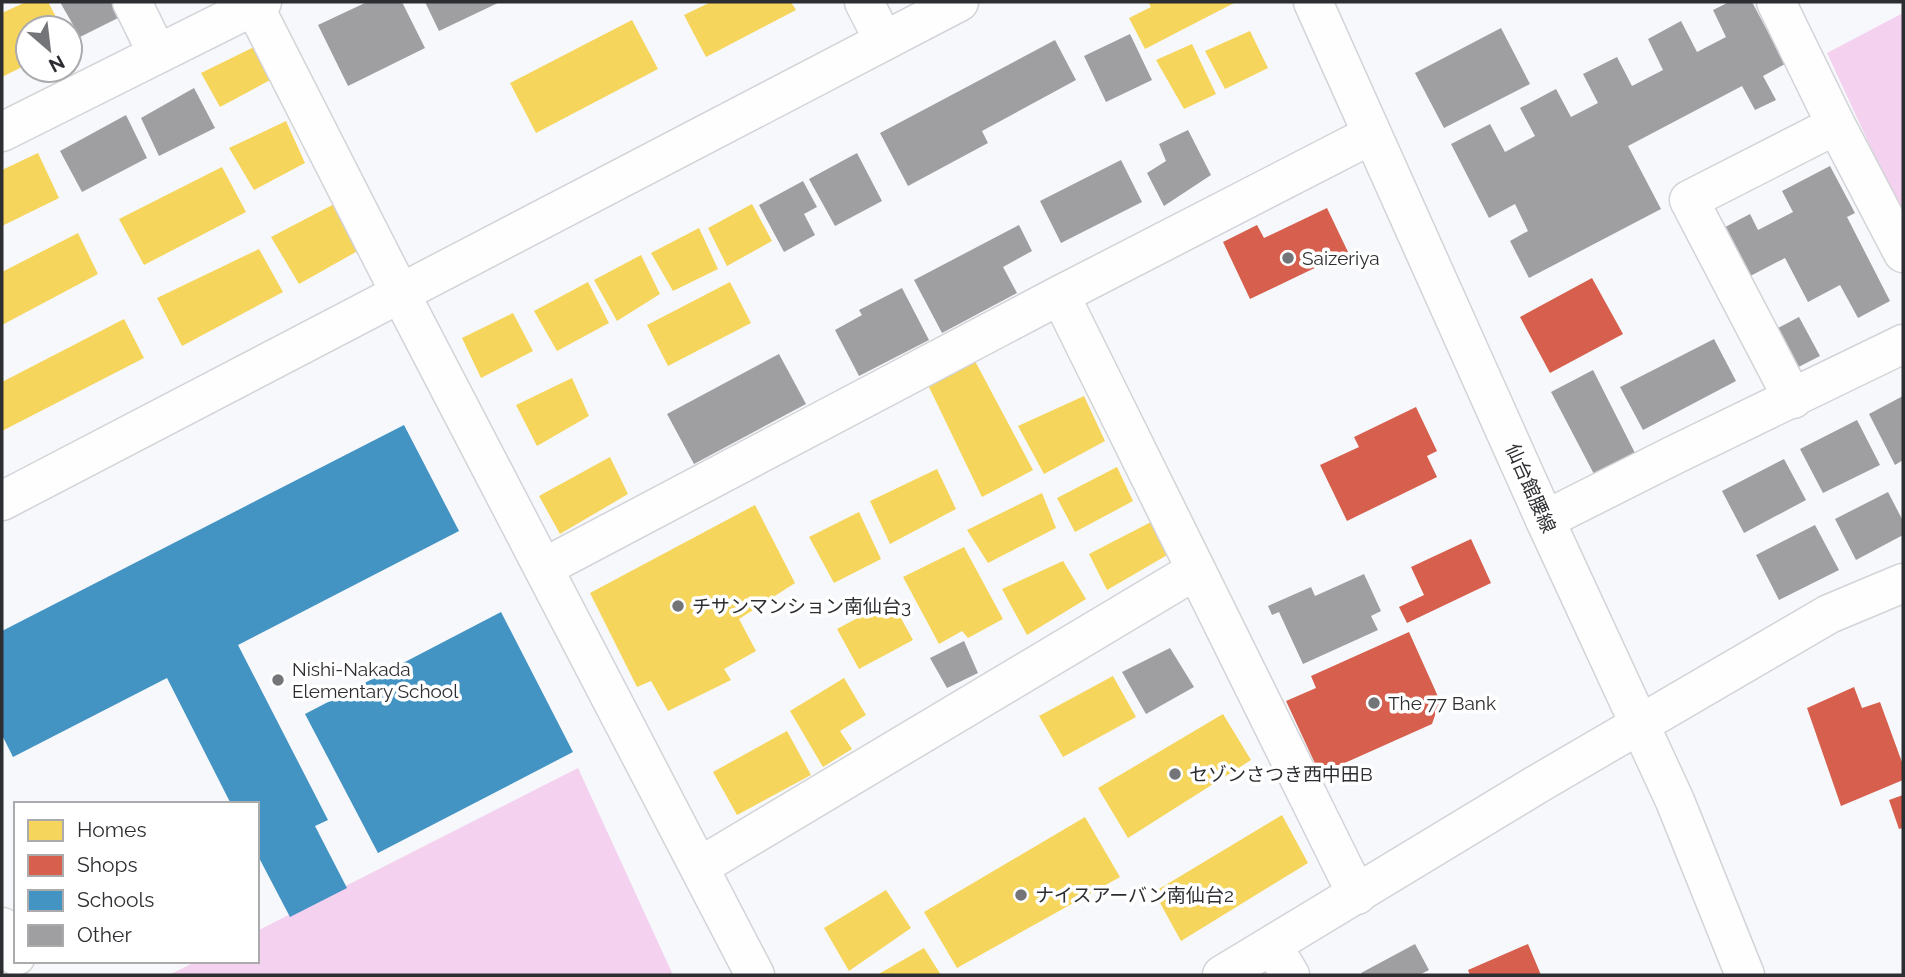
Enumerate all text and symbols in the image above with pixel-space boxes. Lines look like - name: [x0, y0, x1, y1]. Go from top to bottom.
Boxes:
- north arrow: [14, 14, 84, 84]
- text: N: [45, 51, 69, 77]
- place label: Saizeriya: [1302, 247, 1380, 269]
- marker: Saizeriya: [1280, 250, 1296, 266]
- street label: 仙台館腰線: [1502, 440, 1560, 536]
- place label: チサンマンション南仙台3: [692, 595, 911, 617]
- marker: チサンマンション南仙台3: [670, 598, 686, 614]
- place label: Nishi-Nakada Elementary School: [292, 658, 459, 702]
- marker: Nishi-Nakada Elementary School: [270, 672, 286, 688]
- place label: The 77 Bank: [1388, 692, 1496, 714]
- marker: The 77 Bank: [1366, 695, 1382, 711]
- place label: セゾンさつき西中田B: [1189, 763, 1373, 785]
- marker: セゾンさつき西中田B: [1167, 766, 1183, 782]
- legend: [14, 802, 259, 963]
- text: Homes: [77, 817, 147, 842]
- text: Shops: [77, 852, 138, 877]
- place label: ナイスアーバン南仙台2: [1035, 884, 1234, 906]
- text: Schools: [77, 887, 154, 912]
- marker: ナイスアーバン南仙台2: [1013, 887, 1029, 903]
- text: Other: [77, 922, 132, 947]

